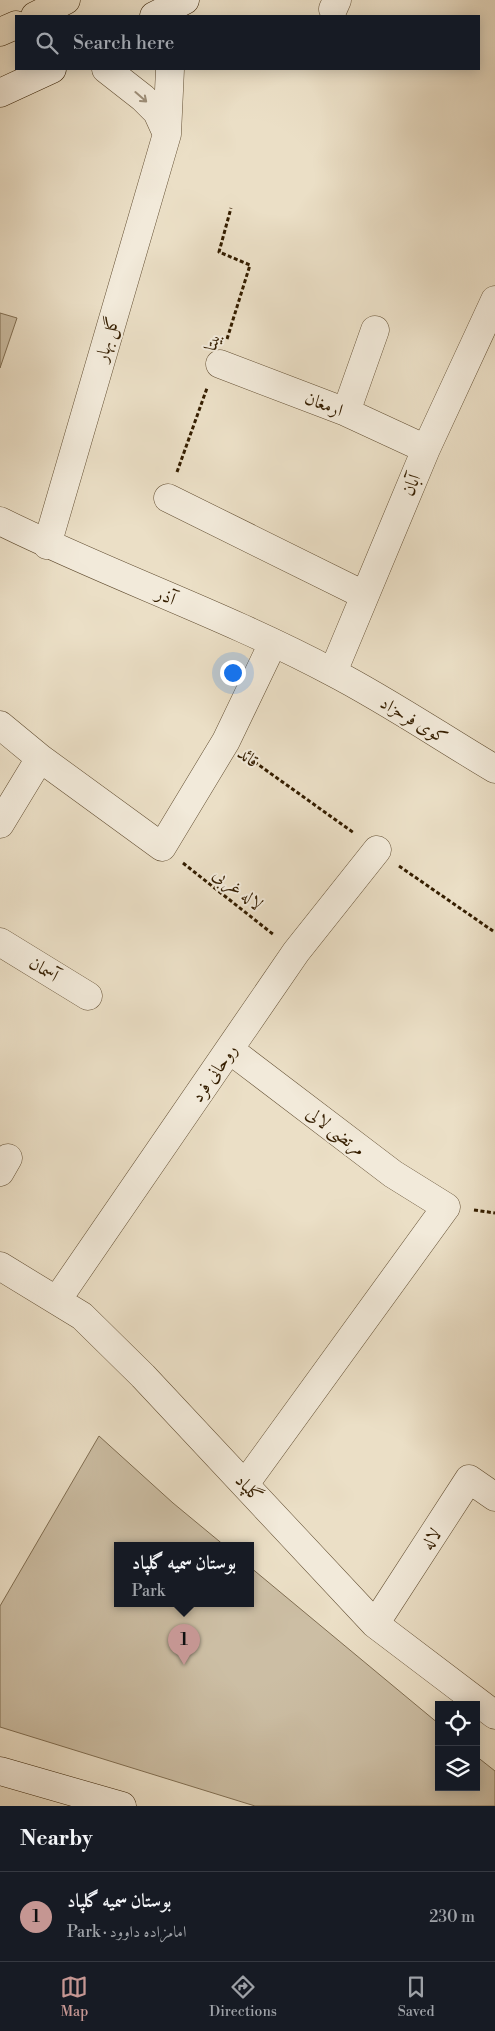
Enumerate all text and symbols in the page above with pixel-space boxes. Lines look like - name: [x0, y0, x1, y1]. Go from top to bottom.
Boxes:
- search box: [15, 15, 480, 70]
- icon: search: [33, 29, 61, 57]
- text: Search here: [73, 31, 174, 55]
- one-way arrow: [135, 91, 148, 103]
- street label: گل بهار: [90, 314, 125, 366]
- street label: بیتا: [199, 331, 226, 354]
- street label: ارمغان: [301, 387, 346, 422]
- street label: آبان: [397, 469, 427, 500]
- street label: آذر: [151, 581, 181, 612]
- your location: [220, 660, 246, 686]
- street label: کوی فرحزاد: [376, 691, 452, 750]
- street label: قائد: [232, 742, 263, 773]
- street label: لاله غربی: [208, 863, 267, 917]
- street label: آسمان: [25, 951, 65, 988]
- street label: روحانی فرد: [186, 1040, 243, 1107]
- street label: مرتضی لالی: [301, 1102, 370, 1162]
- street label: گلپاد: [230, 1469, 267, 1507]
- street label: لاله: [416, 1524, 447, 1554]
- popup: [114, 1542, 254, 1607]
- text: بوستان سمیه گلپاد: [132, 1551, 236, 1575]
- text: Park: [132, 1581, 165, 1601]
- pin: 1: [168, 1624, 200, 1665]
- map controls: [435, 1701, 480, 1791]
- button: locate: [435, 1701, 480, 1746]
- button: layers: [435, 1746, 480, 1791]
- text: Nearby: [20, 1826, 93, 1852]
- text: بوستان سمیه گلپاد: [67, 1889, 171, 1913]
- text: 1: [32, 1907, 40, 1927]
- text: 230 m: [429, 1907, 475, 1927]
- text: Park · امامزاده داوود: [67, 1922, 187, 1942]
- tab: Map: [60, 1973, 88, 2021]
- tab: Directions: [209, 1973, 277, 2021]
- tab: Saved: [398, 1973, 435, 2021]

